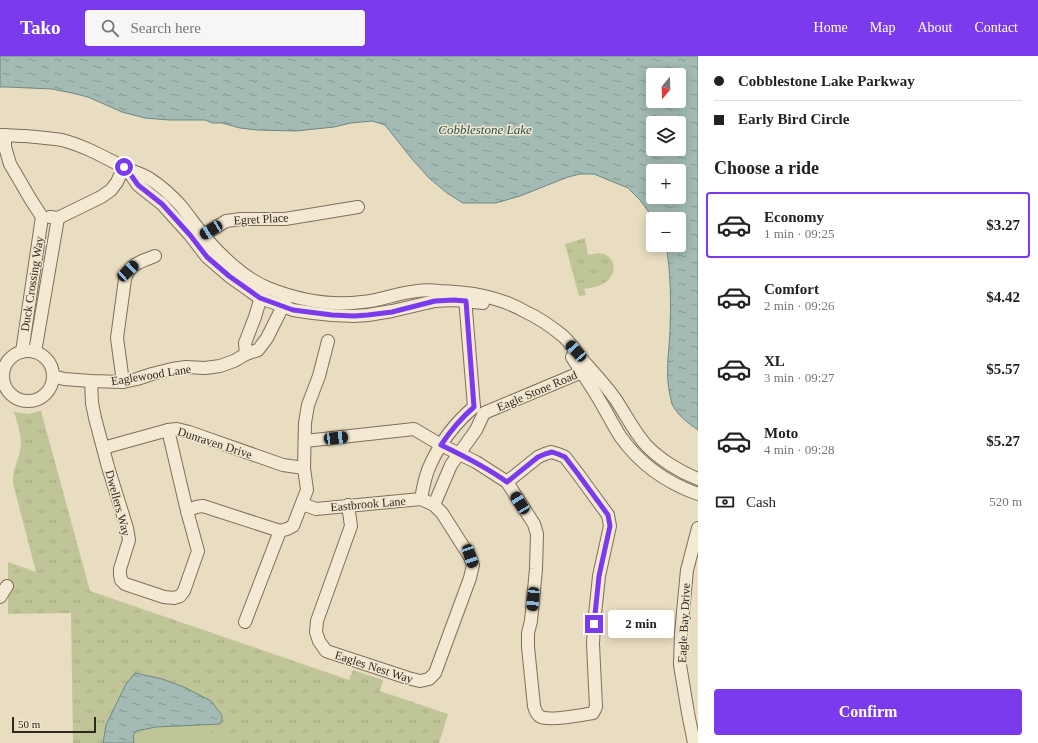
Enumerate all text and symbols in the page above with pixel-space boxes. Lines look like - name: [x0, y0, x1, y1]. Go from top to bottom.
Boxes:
- search box: [85, 10, 365, 46]
- text: Tako: [20, 17, 61, 38]
- icon: search: [99, 17, 121, 39]
- text: Search here: [131, 20, 201, 36]
- text: Home: [814, 20, 848, 35]
- text: Map: [870, 20, 895, 35]
- text: About: [917, 20, 952, 35]
- text: Contact: [974, 20, 1018, 35]
- north arrow: [646, 68, 686, 108]
- map controls: [646, 68, 686, 252]
- text: Cobblestone Lake Parkway: [738, 73, 915, 89]
- text: Early Bird Circle: [738, 111, 849, 127]
- button: layers: [646, 116, 686, 156]
- water label: Cobblestone Lake: [438, 122, 532, 137]
- route start: [115, 158, 133, 176]
- text: Choose a ride: [714, 158, 819, 178]
- button: +: [646, 164, 686, 204]
- icon: car: [716, 207, 752, 243]
- text: Economy: [764, 209, 824, 225]
- street label: Egret Place: [233, 211, 289, 227]
- button: −: [646, 212, 686, 252]
- text: $3.27: [986, 217, 1020, 233]
- car: [198, 219, 224, 241]
- text: 1 min · 09:25: [764, 226, 834, 241]
- street label: Duck Crossing Way: [18, 235, 46, 333]
- car: [115, 258, 141, 284]
- icon: car: [716, 279, 752, 315]
- text: Comfort: [764, 281, 819, 297]
- text: $4.42: [986, 289, 1020, 305]
- text: 2 min · 09:26: [764, 298, 834, 313]
- car: [564, 338, 588, 364]
- icon: car: [716, 351, 752, 387]
- text: XL: [764, 353, 785, 369]
- text: $5.57: [986, 361, 1020, 377]
- street label: Eaglewood Lane: [110, 362, 192, 388]
- street label: Eagle Stone Road: [495, 368, 579, 414]
- text: 3 min · 09:27: [764, 370, 834, 385]
- icon: car: [716, 423, 752, 459]
- street label: Dunraven Drive: [176, 424, 254, 462]
- text: Moto: [764, 425, 798, 441]
- car: [323, 431, 349, 445]
- text: $5.27: [986, 433, 1020, 449]
- text: 4 min · 09:28: [764, 442, 834, 457]
- street label: Dwellers Way: [102, 468, 134, 538]
- car: [509, 490, 531, 516]
- icon: cash: [714, 491, 736, 513]
- street label: Eastbrook Lane: [330, 494, 406, 514]
- text: Cash: [746, 494, 776, 510]
- text: 520 m: [989, 494, 1022, 509]
- car: [461, 543, 479, 569]
- street label: Eagle Bay Drive: [675, 583, 693, 663]
- car: [526, 587, 540, 611]
- callout: 2 min: [608, 610, 674, 638]
- route end: [585, 615, 603, 633]
- text: 2 min: [625, 616, 657, 631]
- street label: Eagles Nest Way: [333, 648, 415, 686]
- button: Confirm: [714, 689, 1022, 735]
- scale bar: [12, 715, 96, 734]
- text: 50 m: [18, 718, 40, 730]

